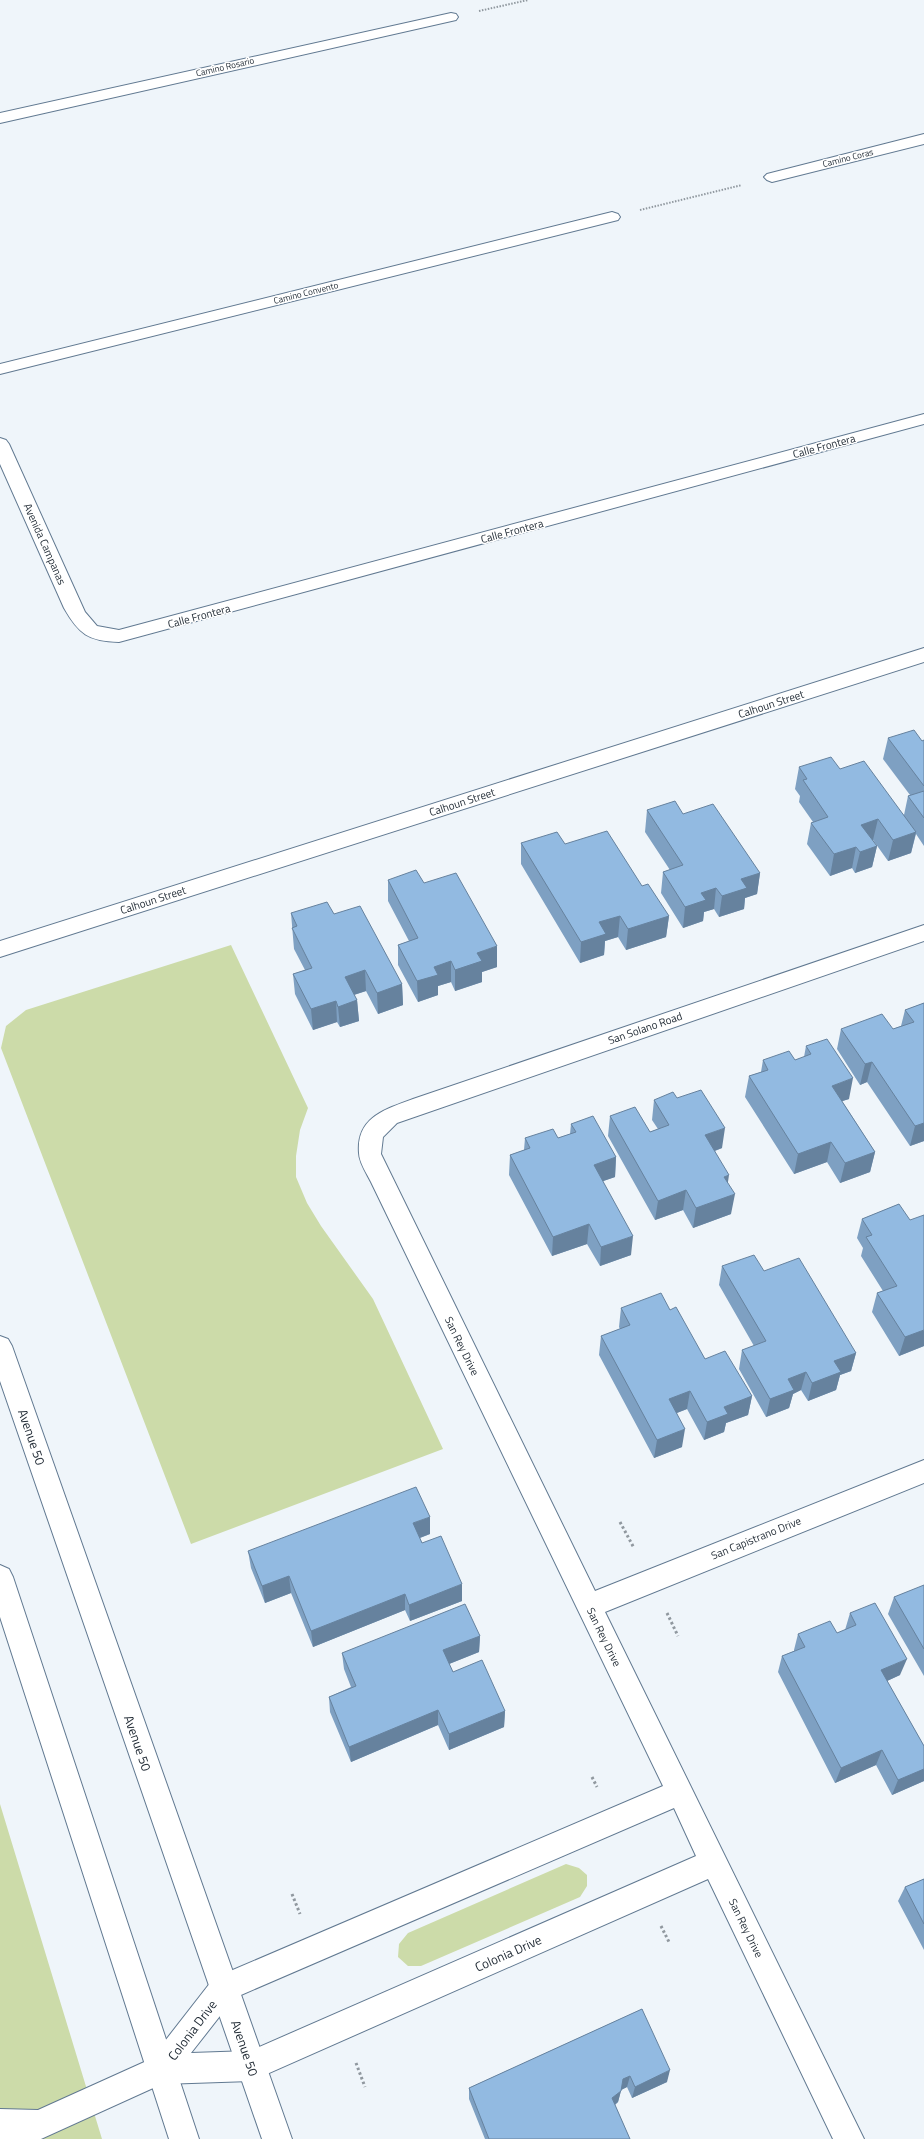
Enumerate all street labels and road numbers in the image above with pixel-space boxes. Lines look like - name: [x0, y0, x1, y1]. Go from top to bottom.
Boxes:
- street label: Camino Rosario: [195, 53, 255, 80]
- street label: Camino Coras: [821, 145, 875, 170]
- street label: Camino Convento: [272, 278, 340, 307]
- street label: Calle Frontera: [791, 430, 858, 462]
- street label: Avenida Campanas: [20, 501, 70, 587]
- street label: Calle Frontera: [479, 515, 546, 547]
- street label: Calle Frontera: [166, 600, 233, 632]
- street label: Calhoun Street: [736, 686, 806, 722]
- street label: Calhoun Street: [427, 784, 497, 820]
- street label: Calhoun Street: [118, 882, 188, 918]
- street label: San Solano Road: [606, 1008, 684, 1048]
- street label: San Rey Drive: [441, 1314, 483, 1379]
- street label: Avenue 50: [13, 1406, 51, 1468]
- street label: San Capistrano Drive: [708, 1512, 804, 1563]
- street label: San Rey Drive: [583, 1605, 625, 1670]
- street label: Avenue 50: [119, 1712, 157, 1774]
- street label: San Rey Drive: [725, 1896, 767, 1961]
- street label: Colonia Drive: [471, 1929, 545, 1977]
- street label: Colonia Drive: [163, 1996, 221, 2064]
- street label: Avenue 50: [226, 2017, 264, 2079]

